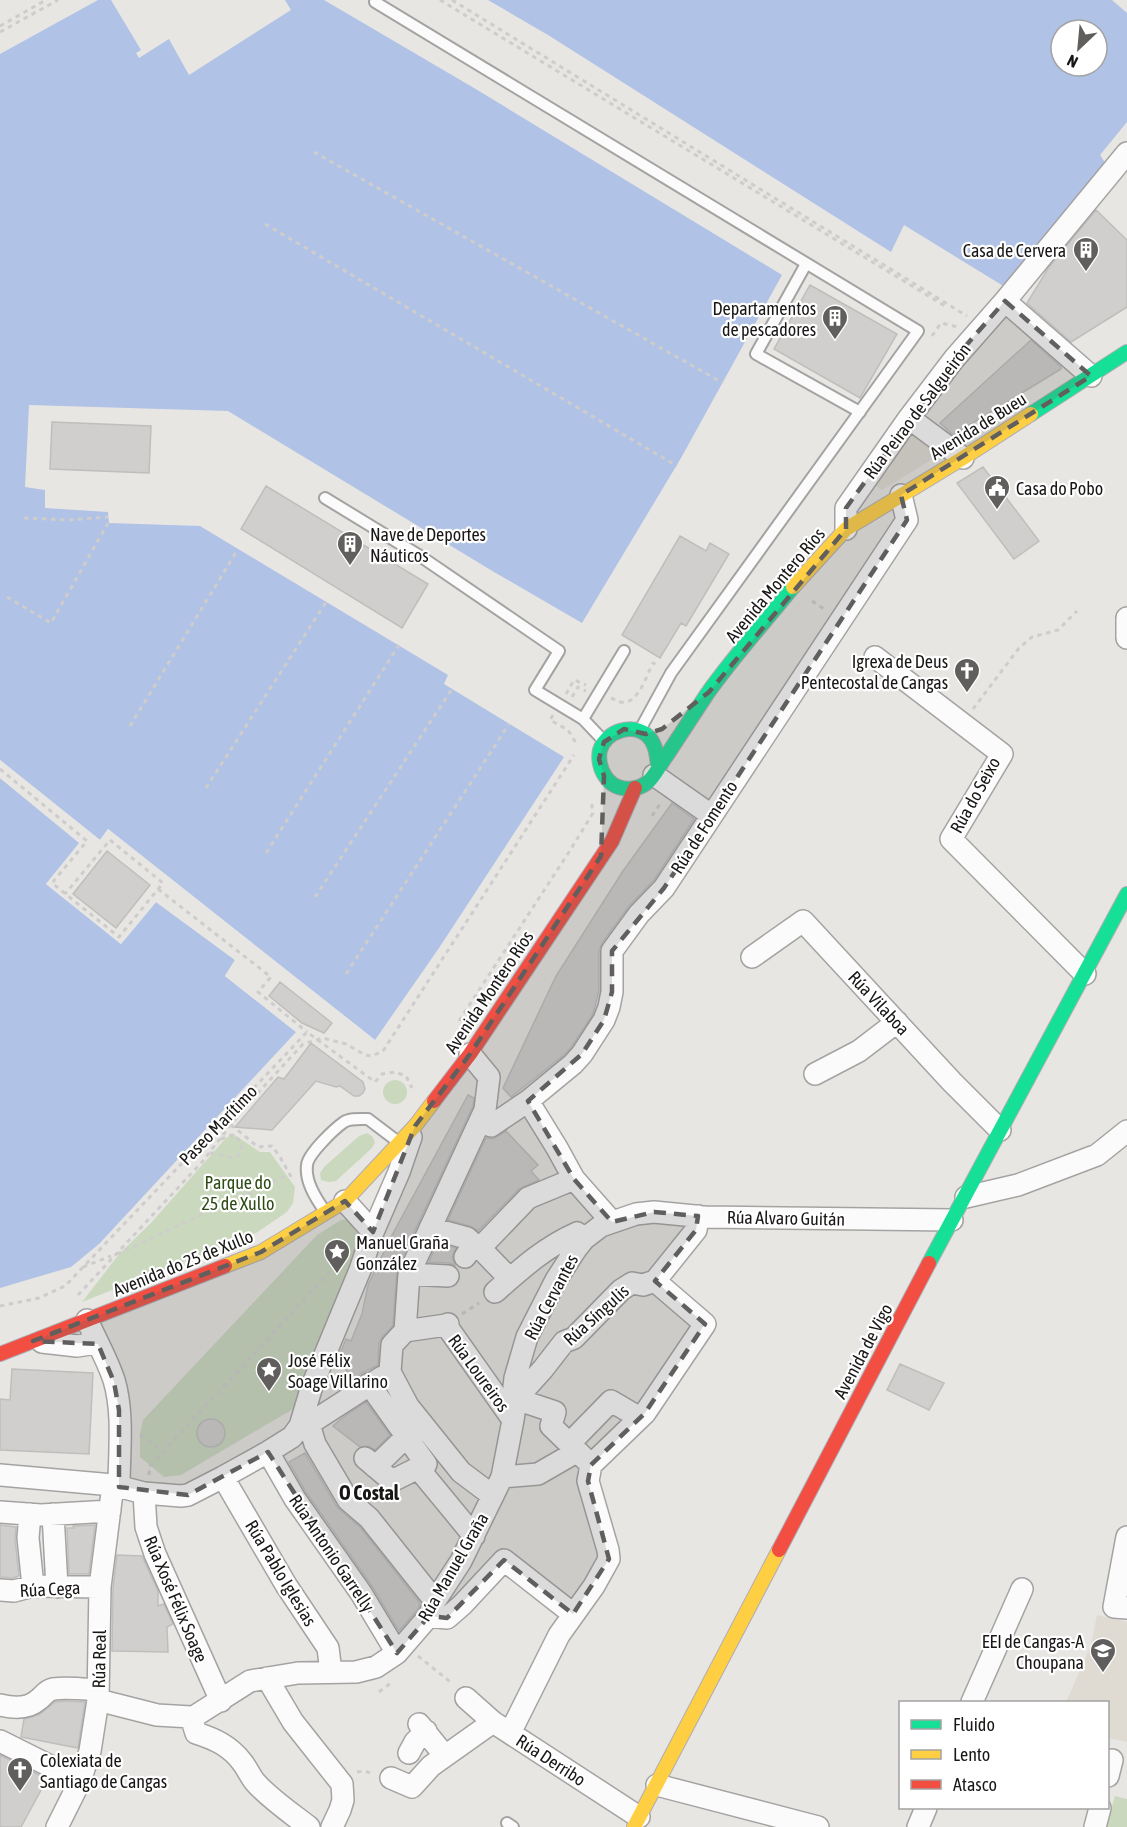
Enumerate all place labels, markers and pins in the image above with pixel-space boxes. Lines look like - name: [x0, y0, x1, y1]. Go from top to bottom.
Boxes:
- building icon: Casa de Cervera: [1071, 235, 1101, 273]
- place label: Casa de Cervera: [963, 240, 1066, 261]
- place label: Departamentos de pescadores: [712, 298, 816, 340]
- building icon: Departamentos de pescadores: [820, 303, 850, 341]
- public building icon: Casa do Pobo: [982, 473, 1012, 511]
- place label: Casa do Pobo: [1016, 478, 1103, 499]
- place label: Nave de Deportes Náuticos: [370, 524, 486, 566]
- building icon: Nave de Deportes Náuticos: [335, 529, 365, 567]
- place label: Igrexa de Deus Pentecostal de Cangas: [801, 651, 948, 693]
- church icon: Igrexa de Deus Pentecostal de Cangas: [952, 656, 982, 694]
- place label: Manuel Graña González: [356, 1232, 449, 1274]
- place icon: Manuel Graña González: [322, 1237, 352, 1275]
- place label: José Félix Soage Villarino: [288, 1350, 388, 1392]
- place icon: José Félix Soage Villarino: [254, 1355, 284, 1393]
- place label: EEI de Cangas-A Choupana: [982, 1631, 1084, 1673]
- school or university icon: EEI de Cangas-A Choupana: [1088, 1636, 1118, 1674]
- place label: Colexiata de Santiago de Cangas: [40, 1750, 167, 1792]
- church icon: Colexiata de Santiago de Cangas: [5, 1755, 35, 1793]

